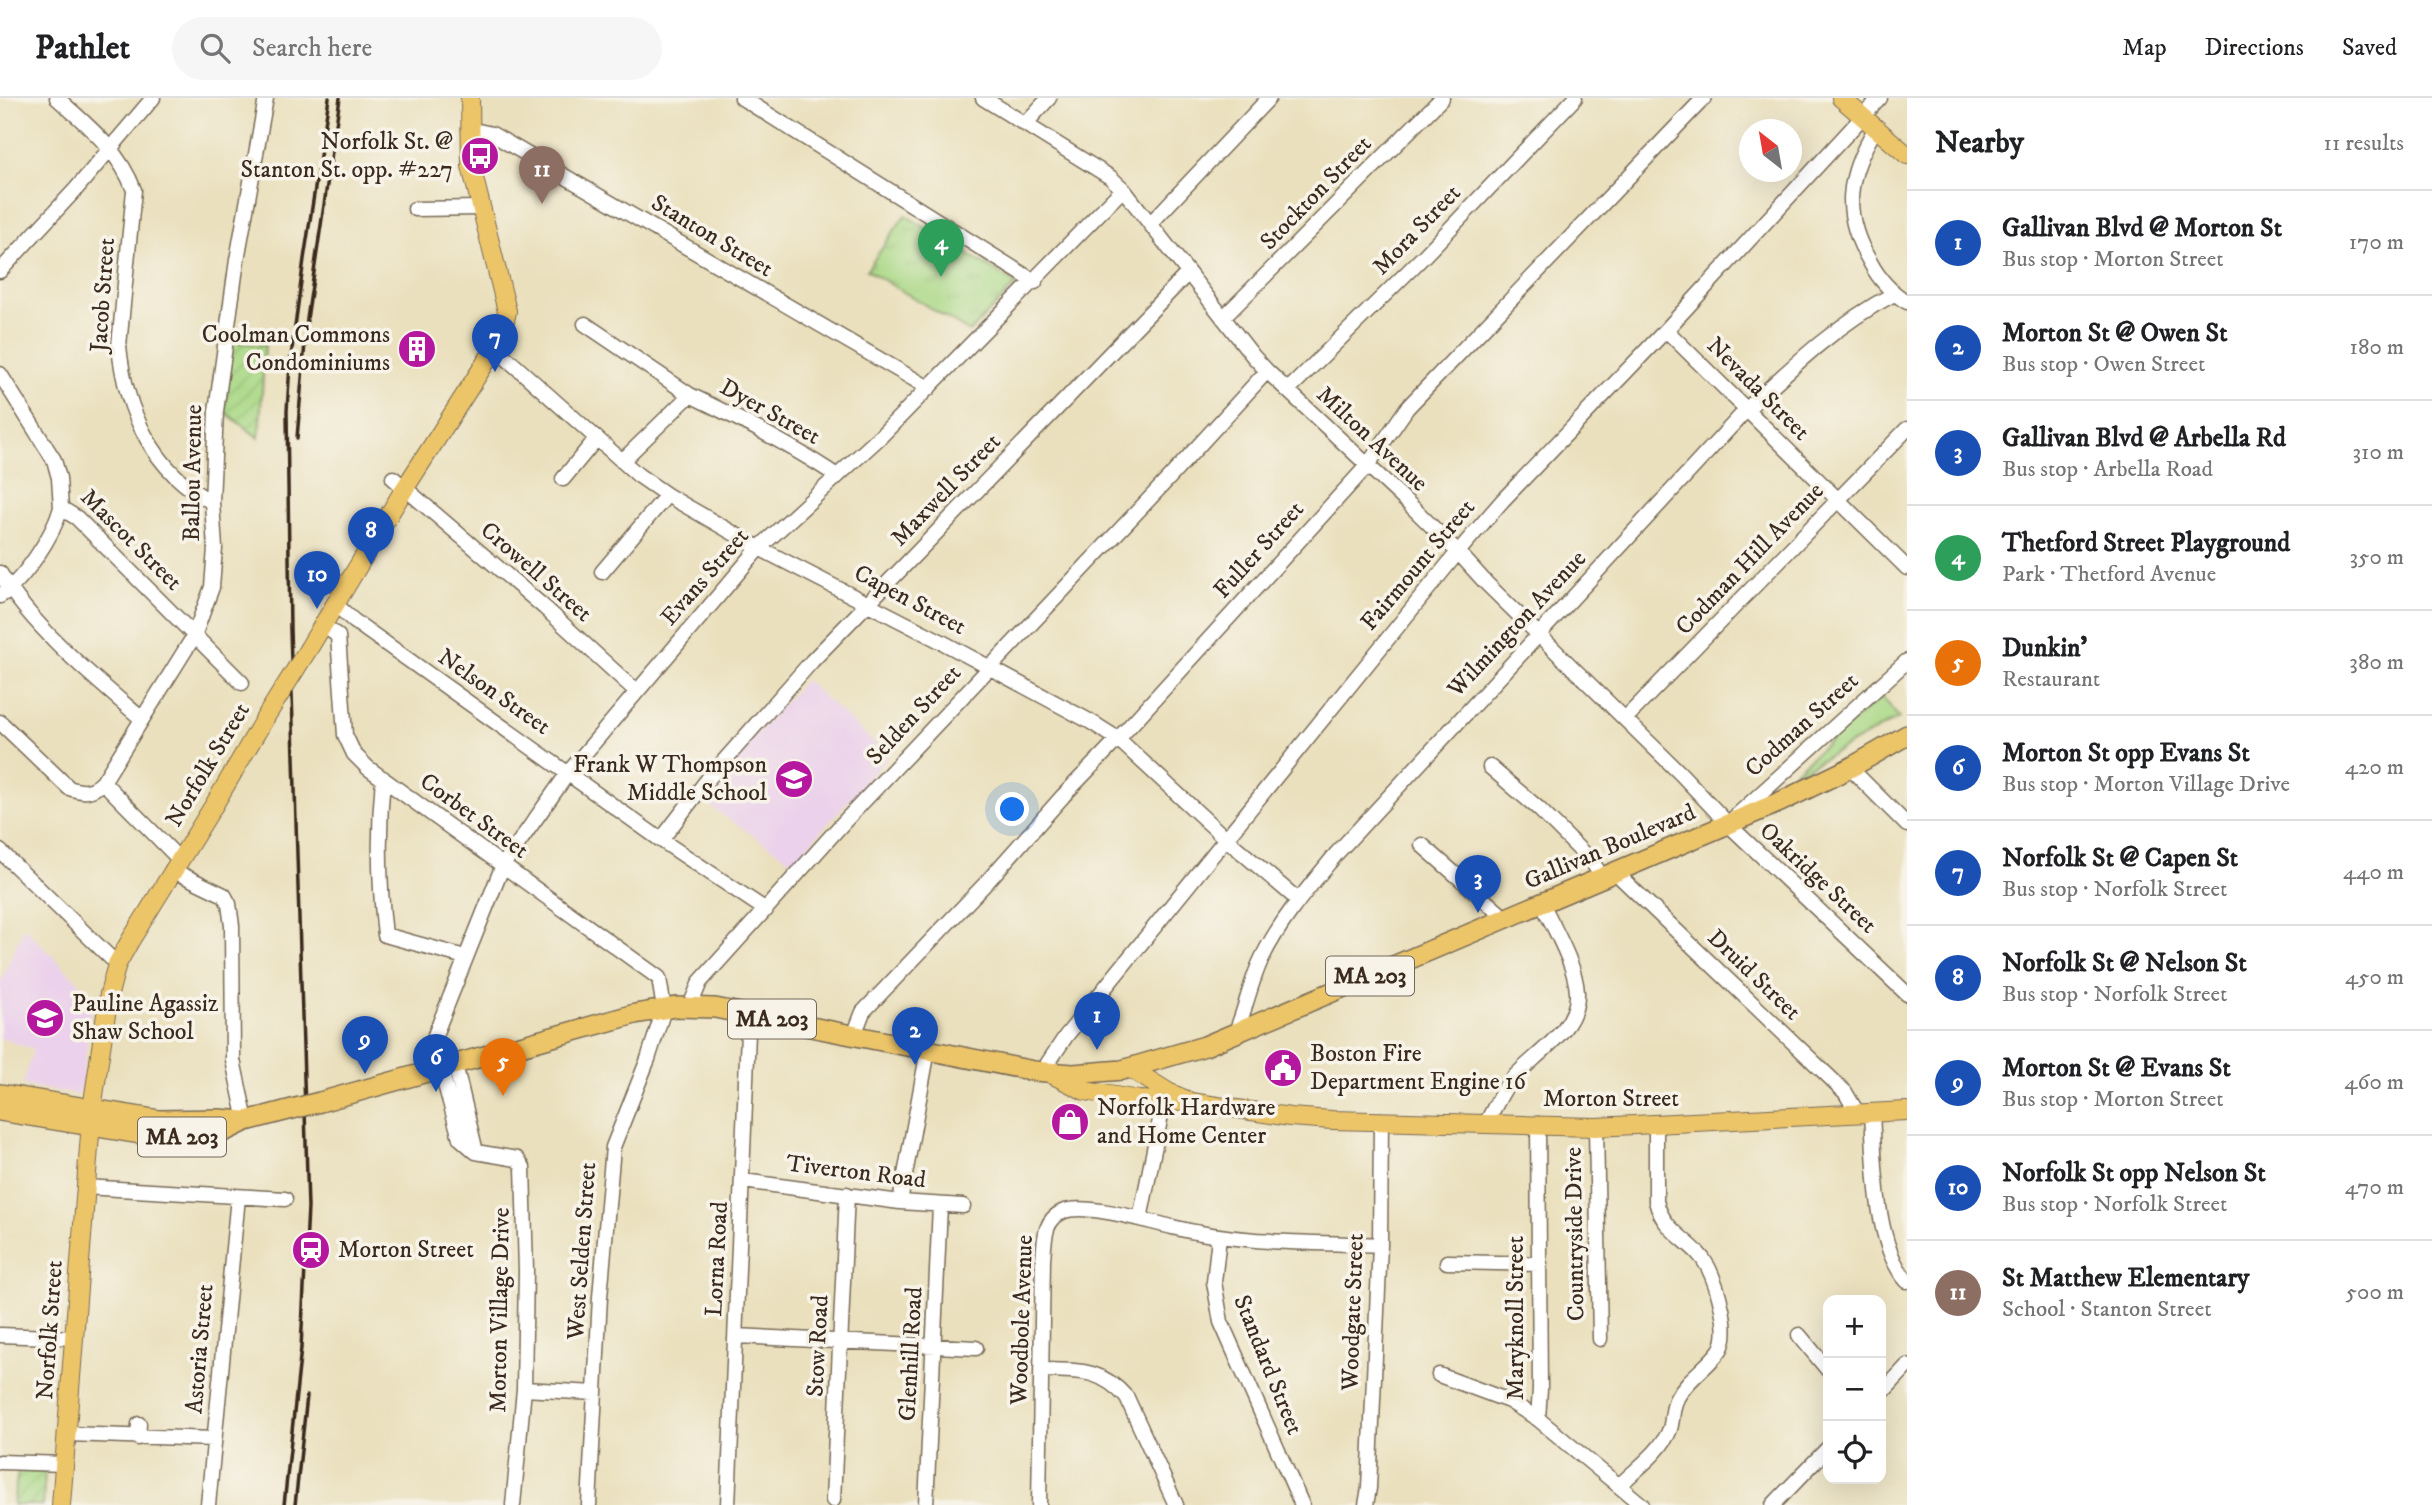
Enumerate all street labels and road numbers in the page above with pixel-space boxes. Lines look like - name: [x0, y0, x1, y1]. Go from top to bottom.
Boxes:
- street label: Stockton Street: [1254, 129, 1378, 257]
- street label: Mora Street: [1367, 178, 1468, 282]
- street label: Stanton Street: [646, 188, 779, 284]
- street label: Jacob Street: [84, 237, 122, 355]
- street label: Nevada Street: [1700, 331, 1816, 447]
- street label: Dyer Street: [715, 372, 826, 452]
- street label: Milton Avenue: [1310, 380, 1434, 498]
- street label: Ballou Avenue: [177, 404, 209, 542]
- street label: Maxwell Street: [885, 427, 1008, 553]
- street label: Codman Hill Avenue: [1670, 476, 1831, 642]
- street label: Mascot Street: [74, 483, 188, 597]
- street label: Fairmount Street: [1354, 493, 1482, 637]
- street label: Fuller Street: [1207, 495, 1311, 605]
- street label: Crowell Street: [474, 515, 598, 629]
- street label: Evans Street: [654, 522, 756, 632]
- street label: Wilmington Avenue: [1441, 544, 1593, 704]
- street label: Capen Street: [849, 558, 971, 642]
- street label: Nelson Street: [432, 642, 556, 742]
- street label: Selden Street: [860, 658, 968, 771]
- street label: Codman Street: [1739, 666, 1865, 784]
- street label: Norfolk Street: [159, 697, 257, 833]
- street label: Corbet Street: [414, 766, 535, 866]
- street label: Gallivan Boulevard: [1520, 797, 1700, 897]
- street label: Oakridge Street: [1753, 816, 1883, 940]
- street label: Druid Street: [1701, 923, 1807, 1027]
- road number: MA 203: [1326, 956, 1414, 996]
- road number: MA 203: [728, 1000, 816, 1038]
- street label: Morton Street: [1543, 1084, 1679, 1114]
- road number: MA 203: [138, 1118, 226, 1156]
- street label: Countryside Drive: [1558, 1147, 1592, 1321]
- street label: Tiverton Road: [785, 1149, 928, 1195]
- street label: West Selden Street: [561, 1161, 603, 1342]
- street label: Lorna Road: [699, 1201, 735, 1317]
- street label: Morton Village Drive: [483, 1207, 517, 1413]
- street label: Woodgate Street: [1335, 1232, 1371, 1392]
- street label: Woodbole Avenue: [1004, 1234, 1040, 1407]
- street label: Maryknoll Street: [1501, 1236, 1531, 1400]
- street label: Norfolk Street: [30, 1259, 70, 1401]
- street label: Astoria Street: [179, 1283, 221, 1415]
- street label: Glenhill Road: [893, 1286, 929, 1422]
- street label: Standard Street: [1226, 1291, 1310, 1439]
- street label: Stow Road: [800, 1294, 836, 1398]

